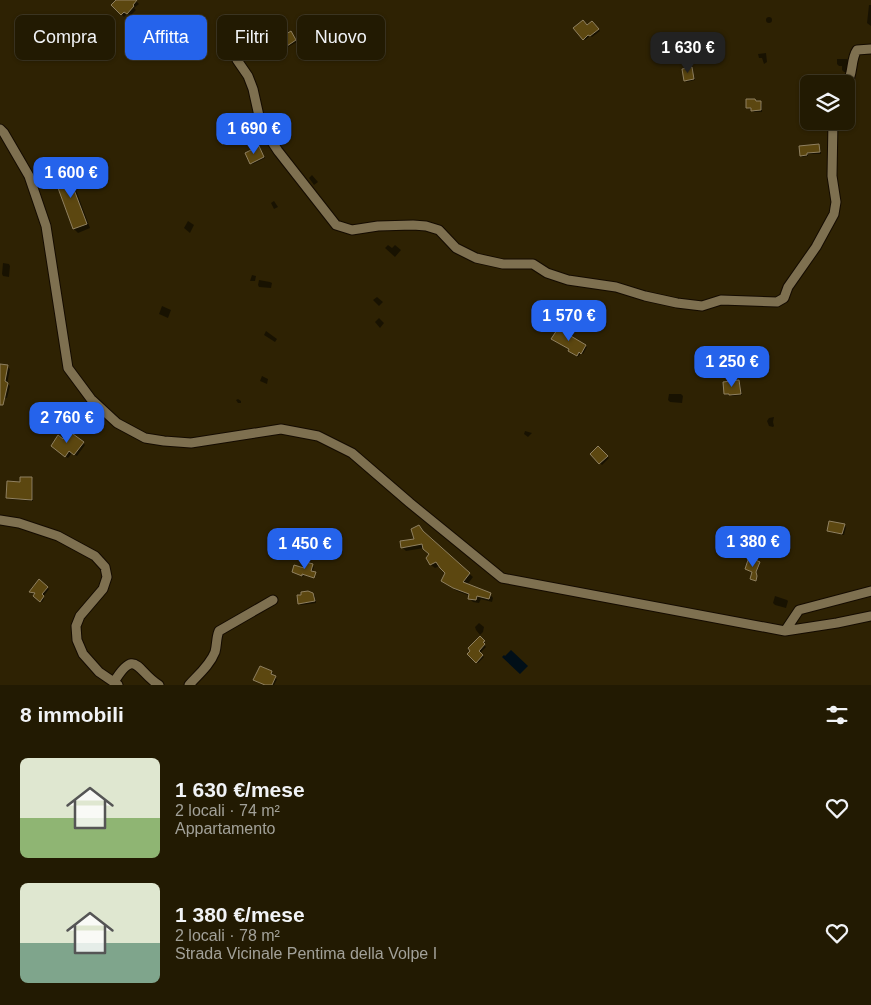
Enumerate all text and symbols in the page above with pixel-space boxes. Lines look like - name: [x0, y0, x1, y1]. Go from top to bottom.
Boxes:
- chip: Compra: [15, 15, 115, 60]
- chip: Affitta: [125, 15, 207, 60]
- chip: Filtri: [217, 15, 287, 60]
- chip: Nuovo: [297, 15, 385, 60]
- pin: 1 630 €: [642, 32, 734, 74]
- text: 1 630 €: [661, 39, 715, 56]
- map controls: [800, 75, 855, 130]
- button: layers: [800, 75, 855, 130]
- pin: 1 690 €: [208, 112, 300, 155]
- text: 1 690 €: [227, 120, 281, 137]
- pin: 1 600 €: [25, 156, 117, 199]
- text: 1 600 €: [44, 164, 98, 181]
- pin: 1 570 €: [523, 300, 615, 342]
- text: 1 570 €: [542, 307, 596, 324]
- pin: 1 250 €: [686, 346, 778, 388]
- text: 1 250 €: [705, 353, 759, 370]
- pin: 2 760 €: [21, 402, 113, 444]
- text: 2 760 €: [40, 409, 94, 426]
- pin: 1 380 €: [707, 526, 799, 568]
- pin: 1 450 €: [259, 528, 351, 570]
- text: 1 380 €: [726, 533, 780, 550]
- text: 1 450 €: [278, 535, 332, 552]
- icon: filters: [823, 701, 851, 729]
- text: 8 immobili: [20, 703, 124, 726]
- icon: home: [60, 778, 120, 838]
- text: 1 630 €/mese: [175, 778, 305, 801]
- icon: heart: [823, 794, 851, 822]
- text: 2 locali · 74 m²: [175, 802, 280, 819]
- text: Appartamento: [175, 820, 276, 837]
- icon: home: [60, 903, 120, 963]
- text: 1 380 €/mese: [175, 903, 305, 926]
- icon: heart: [823, 919, 851, 947]
- text: 2 locali · 78 m²: [175, 927, 280, 944]
- text: Strada Vicinale Pentima della Volpe I: [175, 945, 437, 962]

